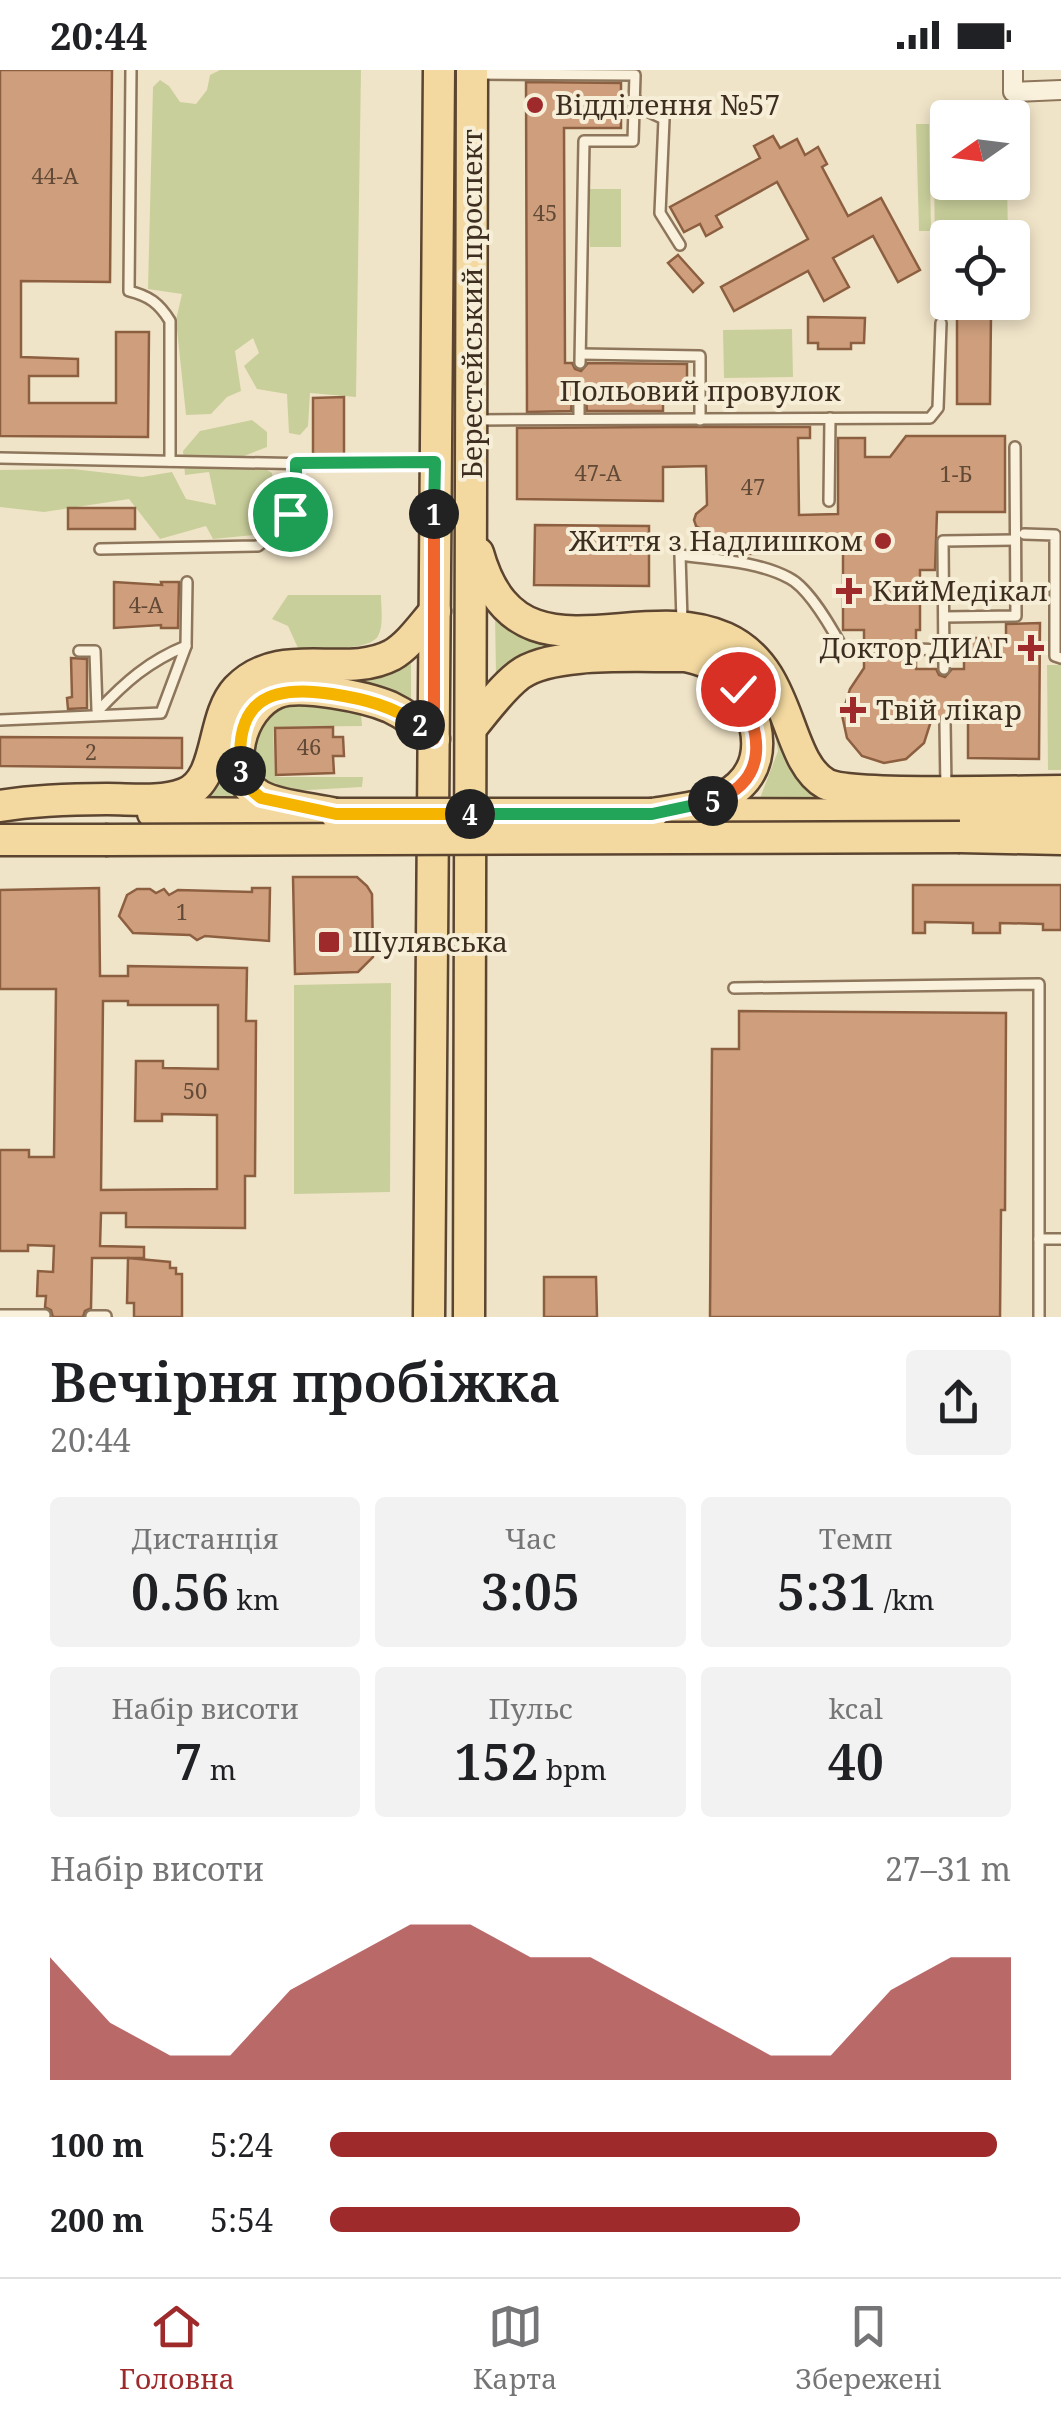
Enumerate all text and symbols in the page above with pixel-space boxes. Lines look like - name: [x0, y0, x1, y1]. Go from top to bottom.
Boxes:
- text: 20:44: [50, 9, 147, 61]
- place label: Відділення №57: [555, 85, 780, 123]
- marker: Відділення №57: [524, 94, 546, 116]
- north arrow: [930, 100, 1030, 200]
- map controls: [930, 100, 1030, 320]
- street label: Берестейський проспект: [452, 129, 490, 479]
- house number: 44-А: [32, 160, 79, 190]
- house number: 45: [533, 197, 557, 227]
- button: locate: [930, 220, 1030, 320]
- street label: Польовий провулок: [559, 371, 841, 409]
- house number: 47-А: [575, 457, 622, 487]
- house number: 1-Б: [940, 458, 972, 488]
- house number: 47: [741, 471, 765, 501]
- pin: [248, 472, 333, 557]
- icon: arrive: [263, 487, 318, 542]
- pin: 1: [409, 489, 459, 539]
- text: 1: [426, 495, 442, 533]
- place label: Життя з Надлишком: [568, 521, 863, 559]
- marker: Життя з Надлишком: [872, 530, 894, 552]
- place label: КийМедікал: [872, 571, 1048, 609]
- marker: КийМедікал: [836, 578, 862, 604]
- house number: 4-А: [129, 589, 164, 619]
- place label: Доктор ДИАГ: [819, 628, 1008, 666]
- marker: Доктор ДИАГ: [1018, 635, 1044, 661]
- pin: [696, 647, 781, 732]
- icon: check: [711, 662, 766, 717]
- place label: Твій лікар: [876, 690, 1022, 728]
- marker: Твій лікар: [840, 697, 866, 723]
- pin: 2: [395, 700, 445, 750]
- text: 2: [412, 706, 428, 744]
- house number: 46: [297, 731, 321, 761]
- house number: 2: [85, 736, 97, 766]
- pin: 3: [216, 746, 266, 796]
- text: 3: [233, 752, 249, 790]
- pin: 5: [688, 776, 738, 826]
- text: 5: [705, 782, 721, 820]
- pin: 4: [445, 789, 495, 839]
- text: 4: [462, 795, 478, 833]
- house number: 1: [176, 896, 188, 926]
- place label: Шулявська: [352, 922, 508, 960]
- marker: Шулявська: [316, 929, 342, 955]
- house number: 50: [183, 1075, 207, 1105]
- text: Вечірня пробіжка: [50, 1343, 561, 1418]
- button: share: [906, 1350, 1011, 1455]
- text: 20:44: [50, 1418, 131, 1461]
- text: Дистанція: [132, 1519, 279, 1557]
- text: Час: [505, 1519, 556, 1557]
- text: Темп: [819, 1519, 893, 1557]
- text: 0.56: [131, 1557, 229, 1625]
- text: 3:05: [481, 1557, 580, 1625]
- text: 5:31: [777, 1557, 876, 1625]
- text: km: [229, 1580, 279, 1618]
- text: /km: [876, 1580, 935, 1618]
- text: Набір висоти: [111, 1689, 299, 1727]
- text: Пульс: [489, 1689, 572, 1727]
- text: kcal: [829, 1689, 883, 1727]
- text: 7: [174, 1727, 202, 1795]
- text: 152: [454, 1727, 539, 1795]
- text: 40: [828, 1727, 884, 1795]
- text: m: [202, 1750, 236, 1788]
- text: bpm: [539, 1750, 607, 1788]
- text: Набір висоти: [50, 1847, 264, 1890]
- text: 27–31 m: [885, 1847, 1011, 1890]
- text: 100 m: [50, 2123, 144, 2166]
- text: 5:24: [210, 2123, 273, 2166]
- text: 200 m: [50, 2198, 144, 2241]
- text: 5:54: [210, 2198, 273, 2241]
- tab: Головна: [119, 2299, 235, 2397]
- tab: Карта: [473, 2299, 557, 2397]
- tab: Збережені: [795, 2299, 942, 2397]

